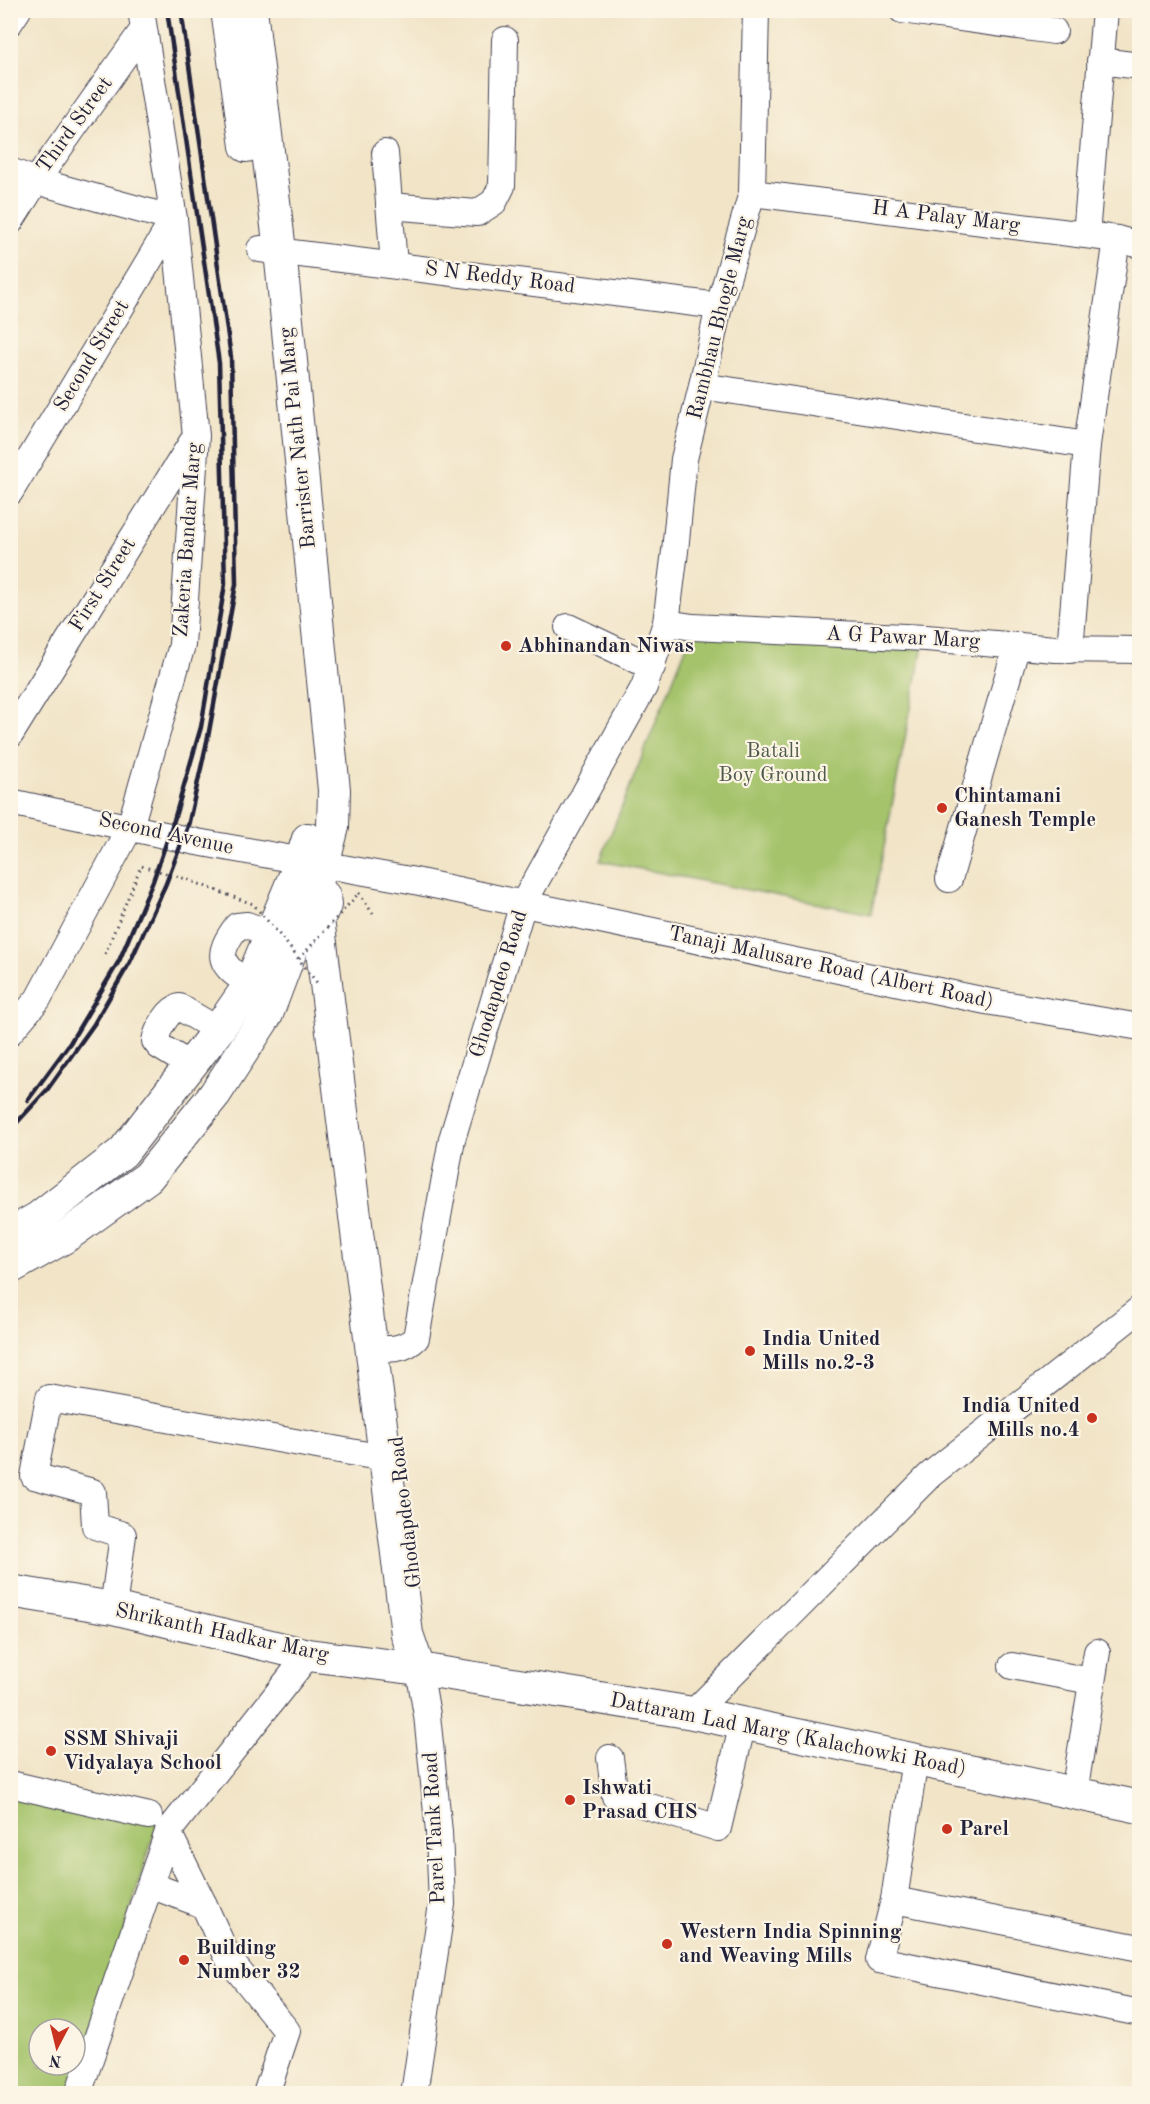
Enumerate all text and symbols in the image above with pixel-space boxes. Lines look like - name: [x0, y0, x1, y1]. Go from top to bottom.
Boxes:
- street label: Third Street: [33, 73, 117, 177]
- street label: H A Palay Marg: [871, 198, 1022, 237]
- street label: Rambhau Bhogle Marg: [685, 214, 756, 422]
- street label: S N Reddy Road: [424, 258, 576, 298]
- street label: Second Street: [51, 297, 133, 415]
- street label: Barrister Nath Pai Marg: [276, 325, 320, 550]
- street label: Zakeria Bandar Marg: [171, 441, 205, 638]
- street label: First Street: [66, 534, 140, 636]
- street label: A G Pawar Marg: [825, 623, 981, 653]
- place label: Abhinandan Niwas: [518, 636, 694, 657]
- marker: Abhinandan Niwas: [499, 639, 513, 653]
- park label: Batali Boy Ground: [718, 741, 828, 786]
- place label: Chintamani Ganesh Temple: [954, 786, 1096, 831]
- marker: Chintamani Ganesh Temple: [935, 801, 949, 815]
- street label: Second Avenue: [97, 809, 235, 859]
- street label: Ghodapdeo Road: [467, 908, 531, 1060]
- street label: Tanaji Malusare Road (Albert Road): [667, 923, 995, 1013]
- place label: India United Mills no.2-3: [762, 1329, 880, 1374]
- marker: India United Mills no.2-3: [743, 1344, 757, 1358]
- place label: India United Mills no.4: [962, 1396, 1080, 1441]
- marker: India United Mills no.4: [1085, 1411, 1099, 1425]
- street label: Ghodapdeo Road: [386, 1435, 426, 1589]
- street label: Shrikanth Hadkar Marg: [113, 1600, 331, 1666]
- street label: Dattaram Lad Marg (Kalachowki Road): [608, 1690, 968, 1780]
- place label: SSM Shivaji Vidyalaya School: [63, 1729, 222, 1774]
- marker: SSM Shivaji Vidyalaya School: [44, 1744, 58, 1758]
- street label: Parel Tank Road: [421, 1751, 449, 1905]
- place label: Ishwati Prasad CHS: [582, 1778, 698, 1823]
- marker: Ishwati Prasad CHS: [563, 1793, 577, 1807]
- place label: Parel: [959, 1819, 1009, 1840]
- marker: Parel: [940, 1822, 954, 1836]
- place label: Western India Spinning and Weaving Mills: [679, 1922, 902, 1967]
- marker: Western India Spinning and Weaving Mills: [660, 1937, 674, 1951]
- place label: Building Number 32: [196, 1938, 301, 1983]
- marker: Building Number 32: [177, 1953, 191, 1967]
- north arrow: [27, 2017, 87, 2077]
- text: N: [48, 2051, 62, 2069]

